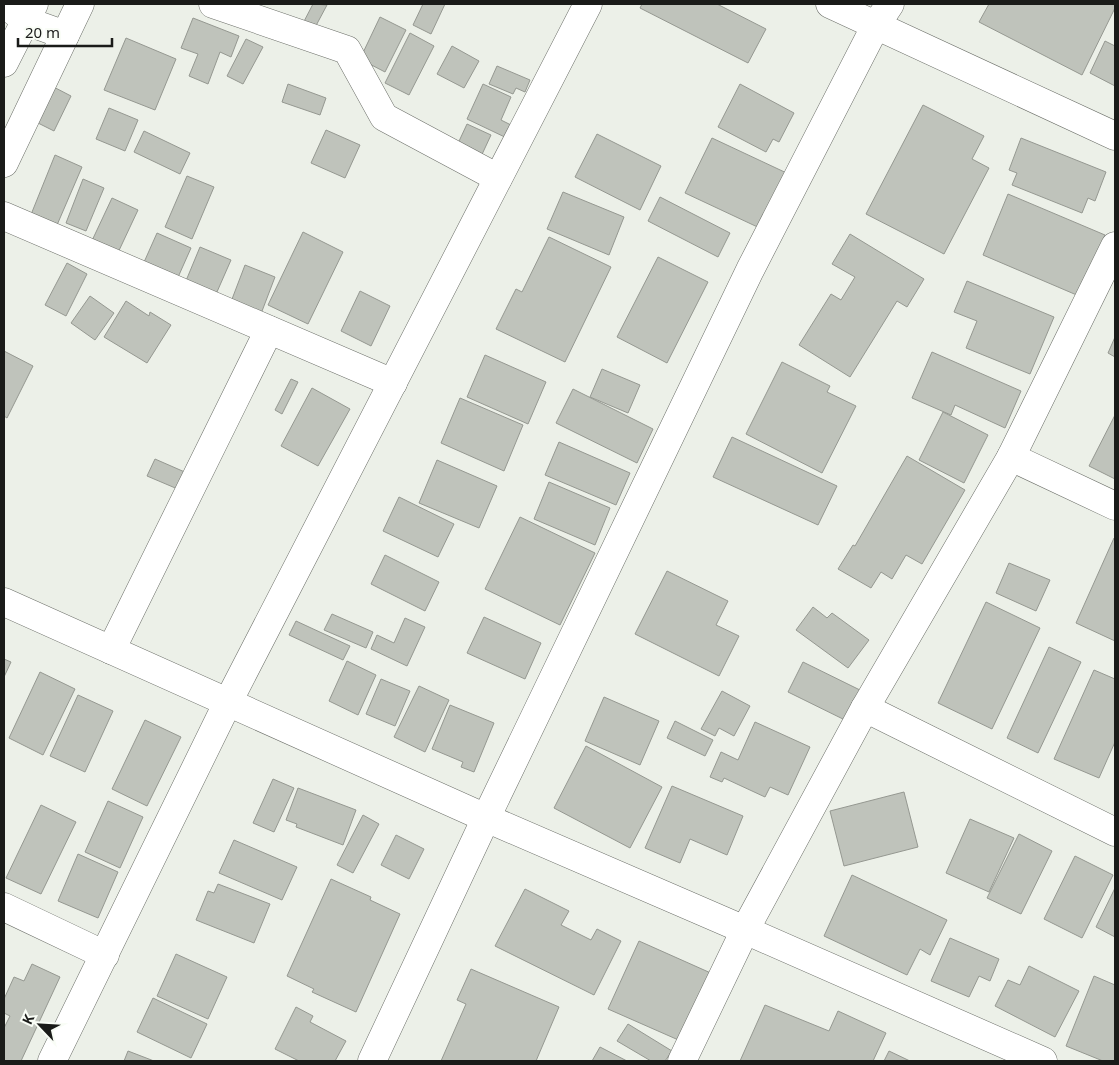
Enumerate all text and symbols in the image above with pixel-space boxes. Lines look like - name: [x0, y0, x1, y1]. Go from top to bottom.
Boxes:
- scale bar: [18, 15, 111, 47]
- text: 20 m: [25, 22, 60, 42]
- north arrow: [15, 1000, 65, 1050]
- text: K: [17, 1010, 39, 1028]

